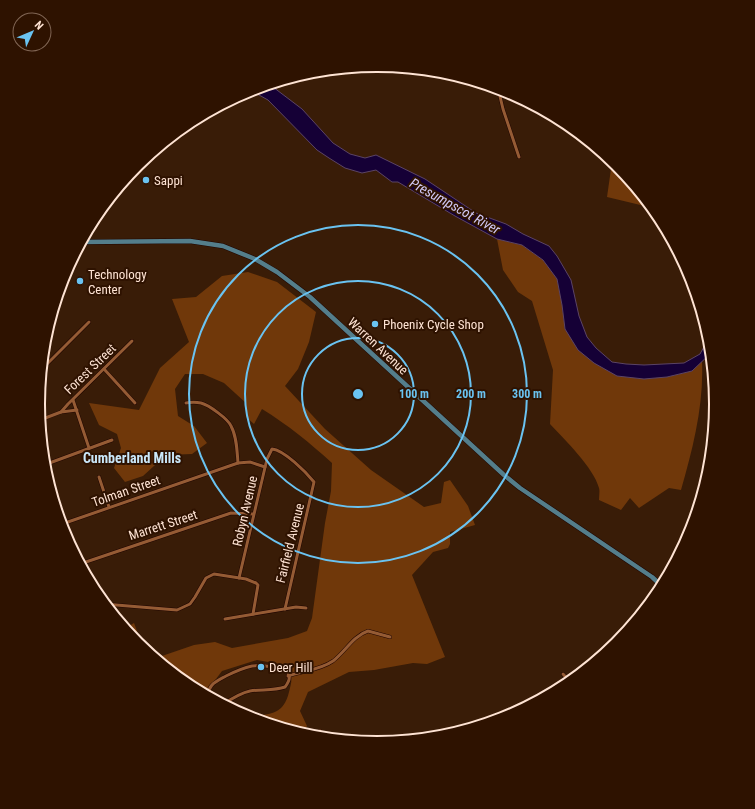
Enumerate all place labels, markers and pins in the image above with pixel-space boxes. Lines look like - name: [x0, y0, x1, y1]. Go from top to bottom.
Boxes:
- place label: Sappi: [154, 173, 183, 188]
- marker: Sappi: [141, 175, 151, 185]
- place label: Technology Center: [88, 267, 147, 297]
- marker: Technology Center: [75, 276, 85, 286]
- place label: Phoenix Cycle Shop: [383, 317, 484, 332]
- marker: Phoenix Cycle Shop: [370, 319, 380, 329]
- centre of rings: [351, 387, 365, 401]
- place label: Deer Hill: [269, 660, 313, 675]
- marker: Deer Hill: [256, 662, 266, 672]

